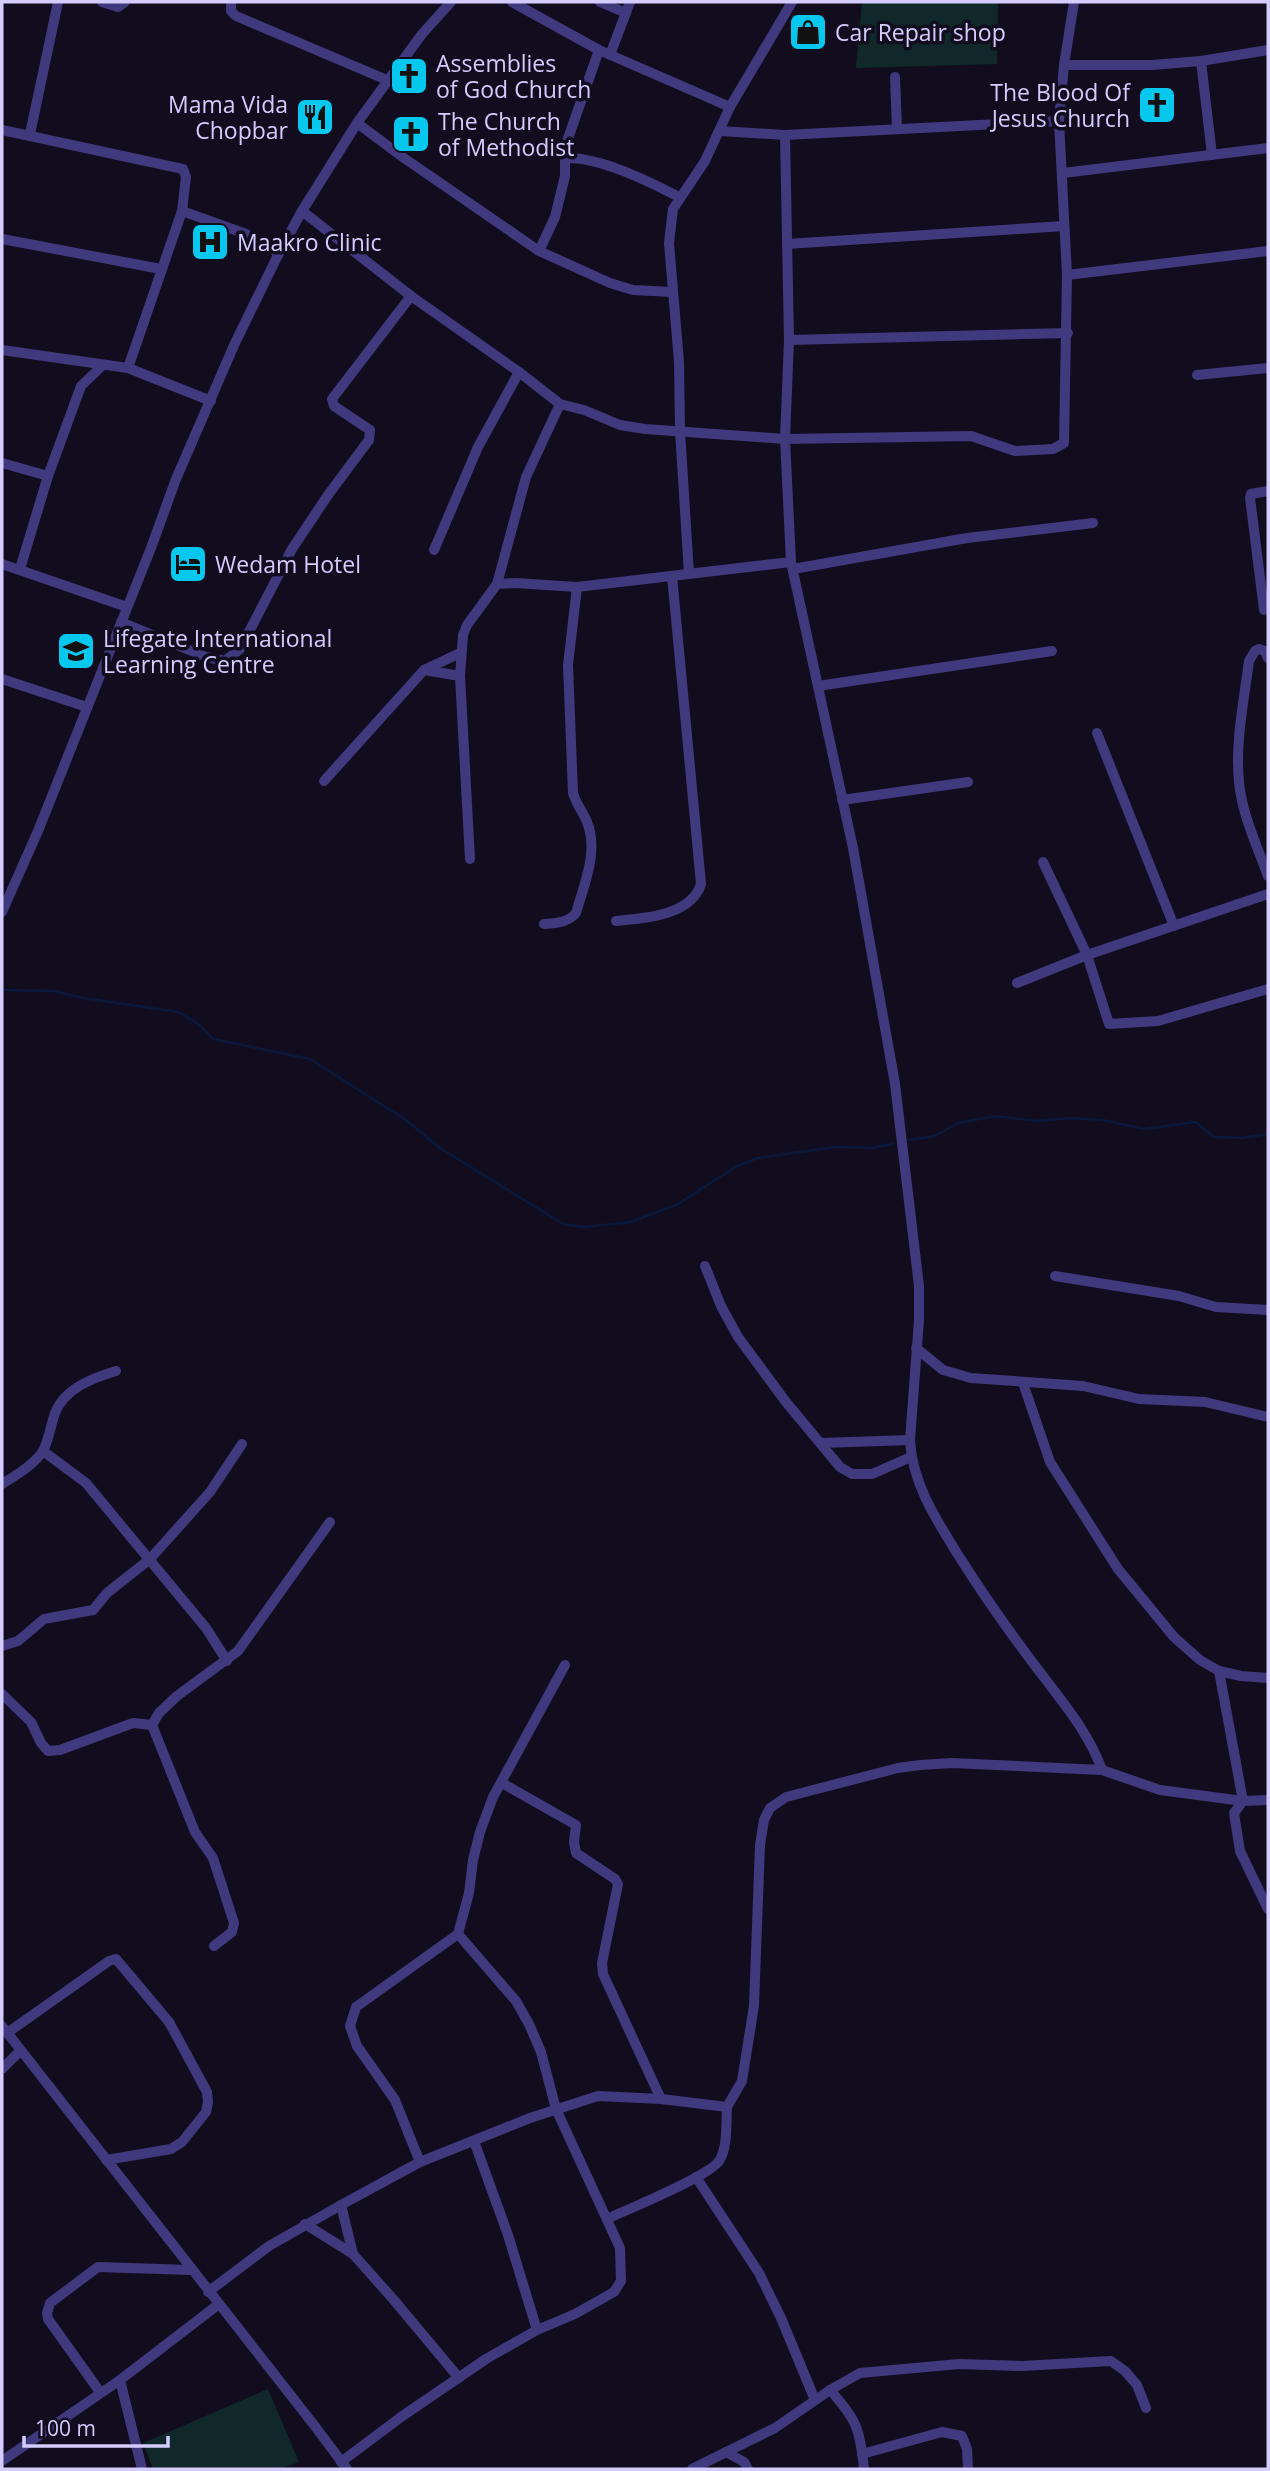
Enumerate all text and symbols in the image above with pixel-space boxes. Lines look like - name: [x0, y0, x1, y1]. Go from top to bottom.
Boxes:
- shop icon: Car Repair shop: [787, 11, 829, 53]
- place label: Car Repair shop: [835, 16, 1006, 48]
- place label: Assemblies of God Church: [436, 47, 591, 105]
- church icon: Assemblies of God Church: [388, 55, 430, 97]
- place label: The Blood Of Jesus Church: [990, 76, 1131, 134]
- church icon: The Blood Of Jesus Church: [1136, 84, 1178, 126]
- place label: Mama Vida Chopbar: [168, 88, 289, 146]
- restaurant icon: Mama Vida Chopbar: [294, 96, 336, 138]
- place label: The Church of Methodist: [438, 105, 574, 163]
- church icon: The Church of Methodist: [390, 113, 432, 155]
- hospital icon: Maakro Clinic: [189, 221, 231, 263]
- place label: Maakro Clinic: [237, 226, 382, 258]
- hotel icon: Wedam Hotel: [167, 543, 209, 585]
- place label: Wedam Hotel: [215, 548, 361, 580]
- place label: Lifegate International Learning Centre: [103, 622, 332, 680]
- school or university icon: Lifegate International Learning Centre: [55, 630, 97, 672]
- scale bar: [24, 2404, 168, 2448]
- text: 100 m: [35, 2414, 96, 2442]

